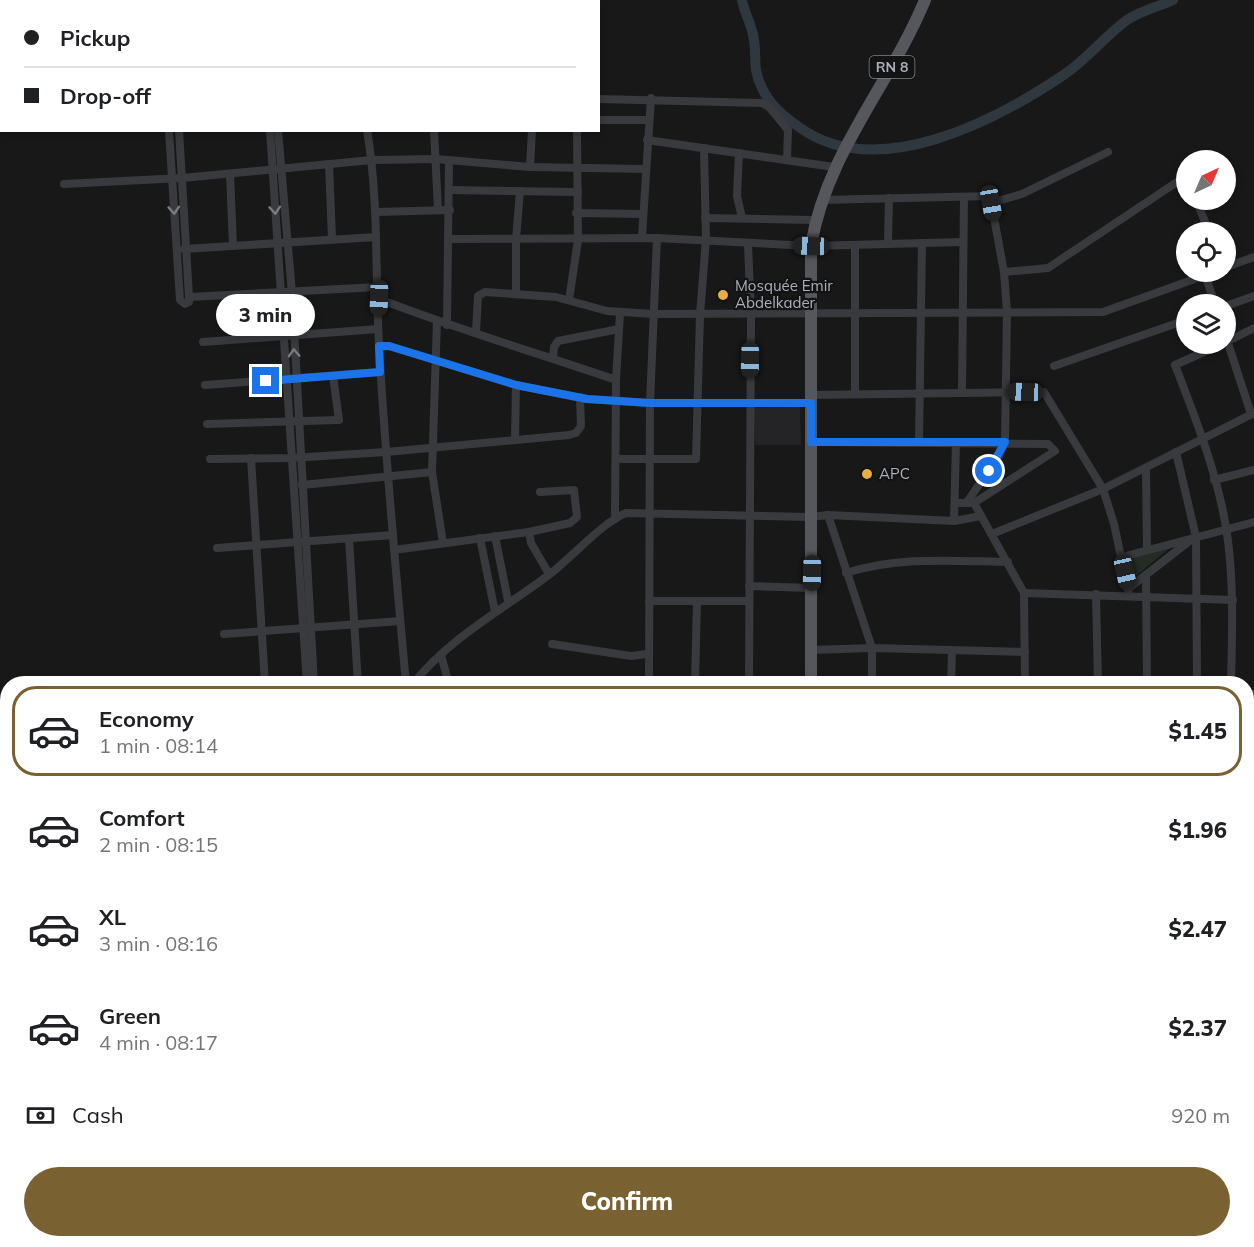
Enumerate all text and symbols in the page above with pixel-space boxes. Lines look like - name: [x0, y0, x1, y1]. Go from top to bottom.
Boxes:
- text: Pickup: [60, 24, 130, 52]
- road number: RN 8: [870, 56, 914, 78]
- text: Drop-off: [60, 82, 151, 110]
- north arrow: [1176, 150, 1236, 210]
- map controls: [1176, 150, 1236, 354]
- car: [979, 184, 1003, 222]
- one-way arrow: [167, 205, 180, 214]
- one-way arrow: [268, 205, 281, 214]
- button: locate: [1176, 222, 1236, 282]
- car: [793, 236, 829, 256]
- place label: Mosquée Emir Abdelkader: [735, 276, 833, 312]
- car: [369, 280, 389, 316]
- marker: Mosquée Emir Abdelkader: [716, 288, 730, 302]
- callout: 3 min: [216, 294, 316, 336]
- button: layers: [1176, 294, 1236, 354]
- text: 3 min: [239, 302, 292, 327]
- car: [741, 342, 759, 378]
- one-way arrow: [287, 349, 300, 358]
- route end: [252, 367, 279, 394]
- car: [1007, 382, 1043, 402]
- route start: [975, 457, 1002, 484]
- place label: APC: [879, 464, 910, 483]
- marker: APC: [860, 467, 874, 481]
- car: [1112, 552, 1138, 592]
- car: [803, 555, 821, 591]
- icon: car: [27, 704, 81, 758]
- text: Economy: [99, 705, 194, 733]
- text: $1.45: [1168, 717, 1227, 745]
- text: 1 min · 08:14: [99, 733, 218, 758]
- icon: car: [27, 803, 81, 857]
- text: Comfort: [99, 804, 185, 832]
- text: $1.96: [1168, 816, 1227, 844]
- text: 2 min · 08:15: [99, 832, 218, 857]
- icon: car: [27, 902, 81, 956]
- text: XL: [99, 903, 126, 931]
- text: $2.47: [1168, 915, 1227, 943]
- text: 3 min · 08:16: [99, 931, 218, 956]
- icon: car: [27, 1001, 81, 1055]
- text: Green: [99, 1002, 161, 1030]
- text: $2.37: [1168, 1014, 1227, 1042]
- text: 4 min · 08:17: [99, 1030, 218, 1055]
- icon: cash: [24, 1099, 57, 1132]
- text: Cash: [72, 1101, 124, 1129]
- text: 920 m: [1171, 1103, 1230, 1128]
- button: Confirm: [24, 1167, 1230, 1236]

